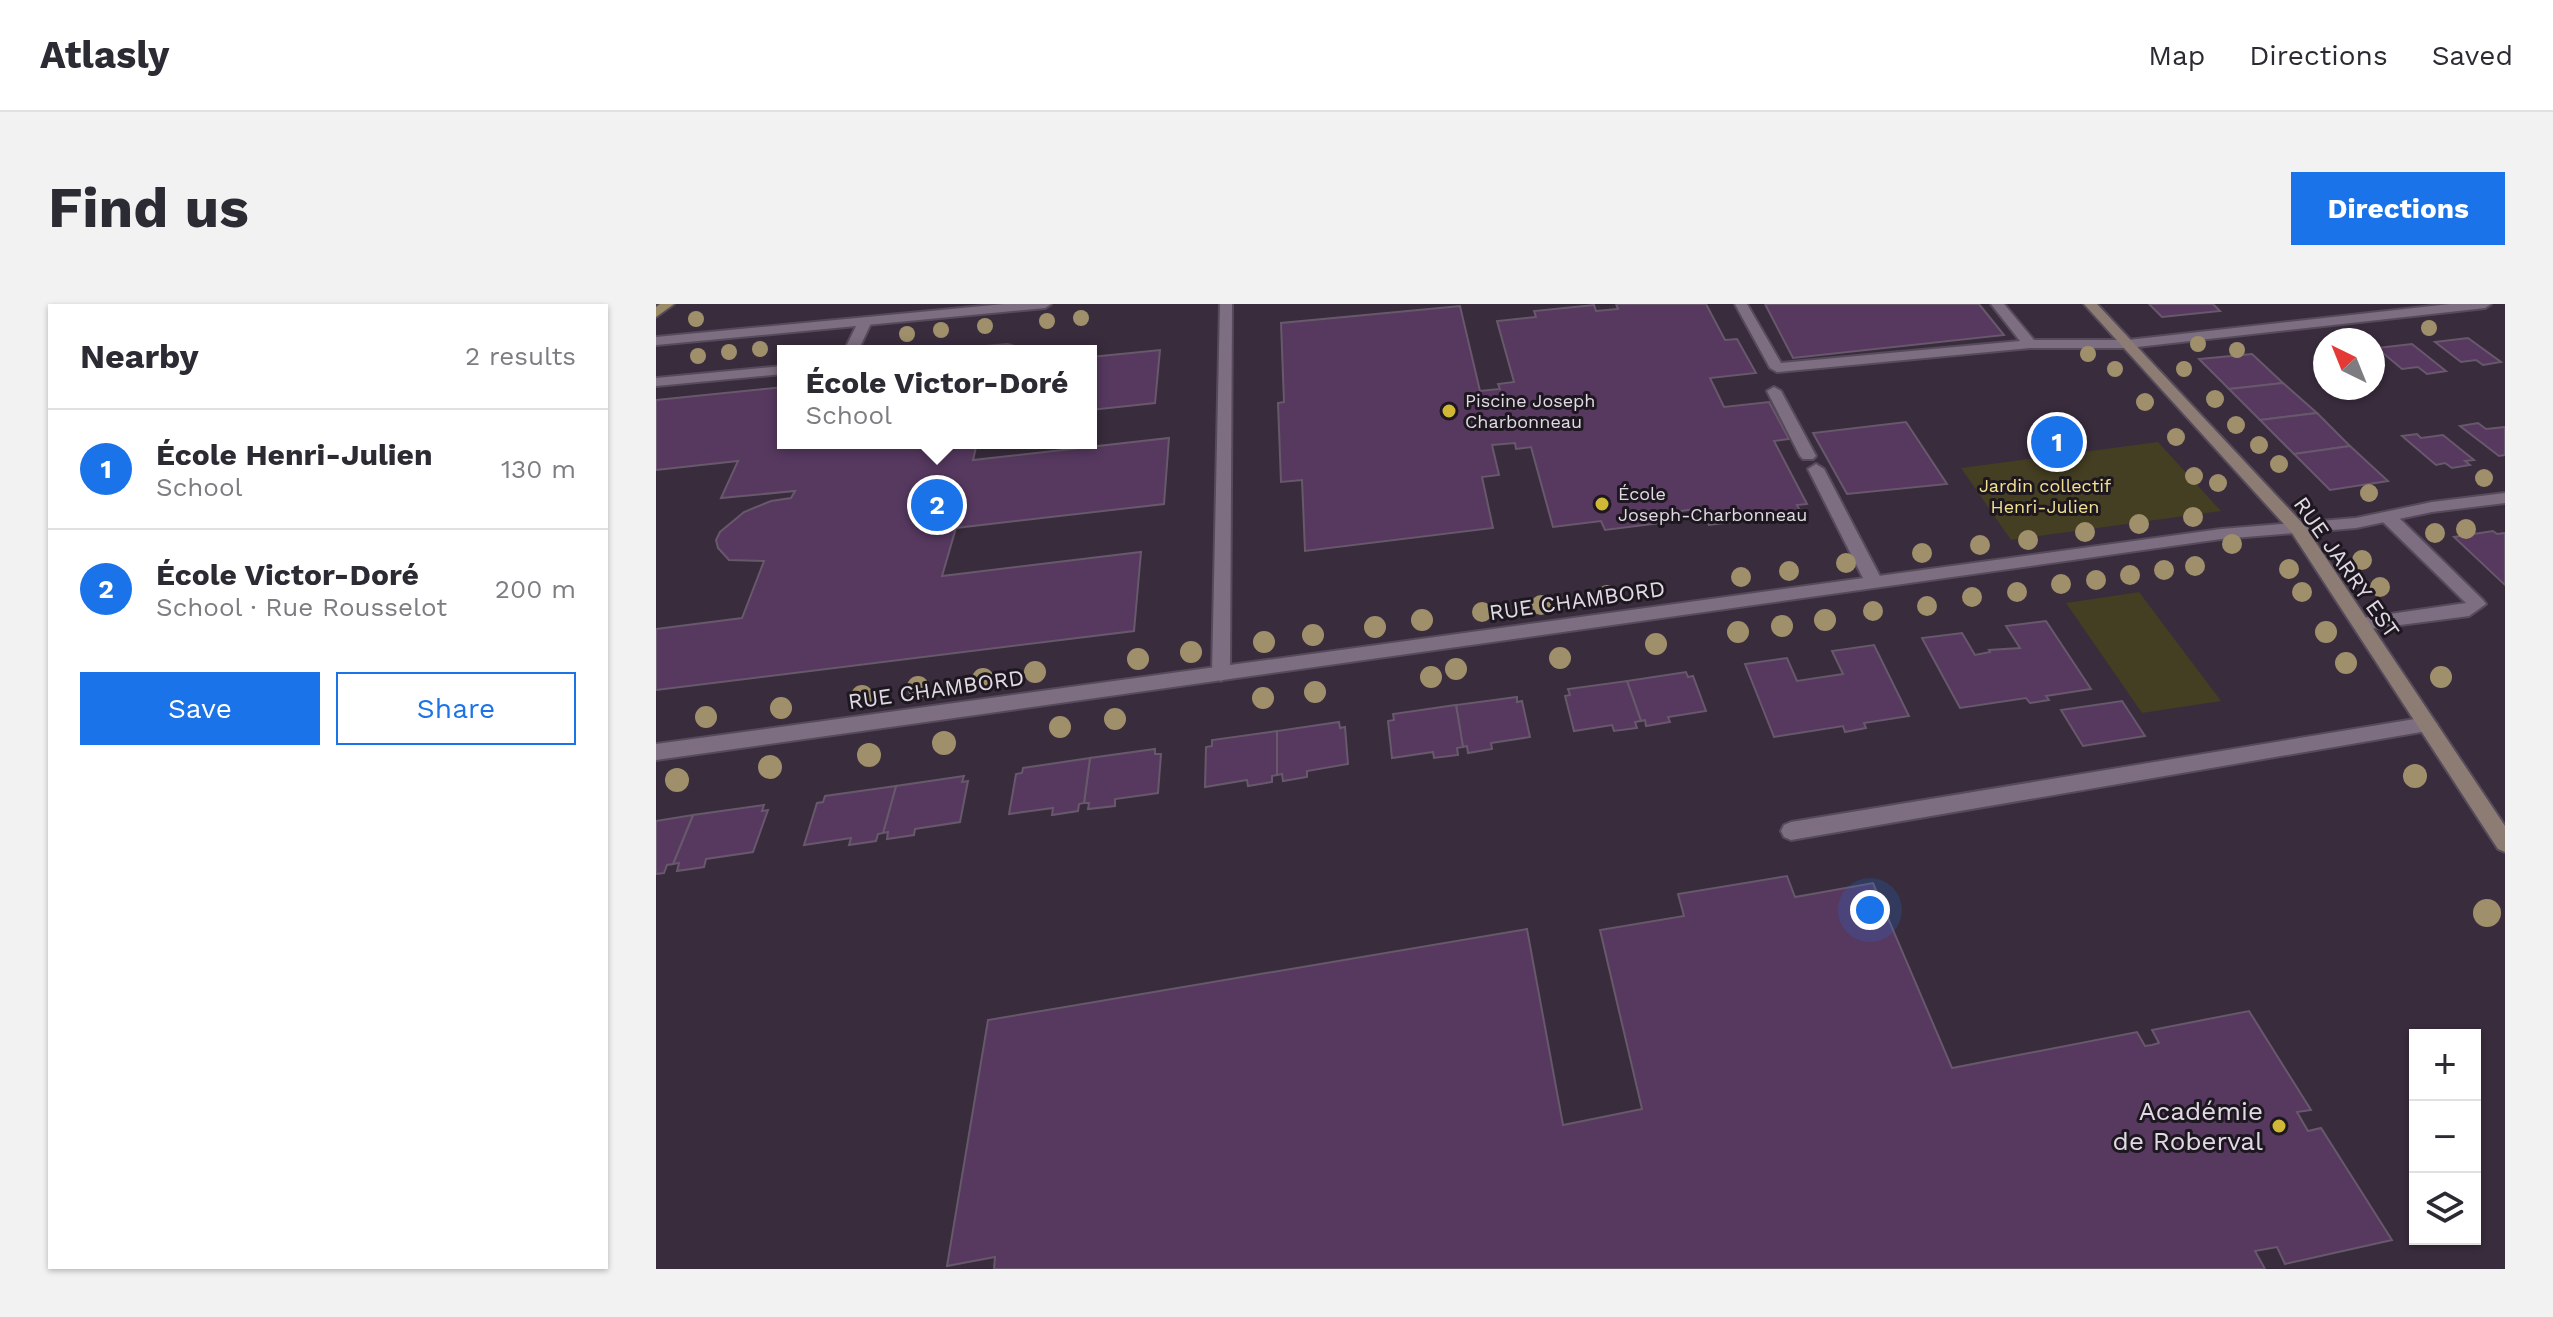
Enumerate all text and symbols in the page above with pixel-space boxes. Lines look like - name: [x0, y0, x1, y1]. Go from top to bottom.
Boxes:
- text: Atlasly: [40, 33, 170, 77]
- text: Map: [2148, 39, 2205, 72]
- text: Directions: [2249, 39, 2388, 72]
- text: Saved: [2432, 39, 2513, 72]
- button: Directions: [2291, 172, 2505, 245]
- text: Find us: [48, 175, 249, 241]
- north arrow: [2313, 328, 2385, 400]
- text: Nearby: [80, 336, 199, 376]
- text: 2 results: [465, 341, 576, 371]
- popup: [777, 345, 1097, 449]
- text: École Victor-Doré: [806, 365, 1069, 400]
- place label: Piscine Joseph Charbonneau: [1465, 390, 1596, 432]
- text: School: [806, 400, 892, 430]
- marker: Piscine Joseph Charbonneau: [1440, 402, 1458, 420]
- pin: 1: [2031, 412, 2083, 472]
- text: École Henri-Julien: [156, 437, 433, 472]
- text: 1: [100, 454, 112, 484]
- text: 130 m: [501, 454, 576, 484]
- text: School: [156, 472, 242, 502]
- pin: 2: [911, 475, 963, 535]
- park label: Jardin collectif Henri-Julien: [1979, 475, 2111, 517]
- place label: École Joseph-Charbonneau: [1618, 483, 1807, 525]
- street label: RUE JARRY EST: [2289, 492, 2405, 643]
- marker: École Joseph-Charbonneau: [1593, 495, 1611, 513]
- text: École Victor-Doré: [156, 557, 419, 592]
- text: 2: [98, 574, 114, 604]
- text: 200 m: [495, 574, 576, 604]
- street label: RUE CHAMBORD: [1487, 576, 1667, 625]
- text: School · Rue Rousselot: [156, 592, 447, 622]
- street label: RUE CHAMBORD: [846, 665, 1026, 714]
- button: Save: [80, 672, 320, 745]
- button: Share: [336, 672, 576, 745]
- your location: [1850, 890, 1890, 930]
- map controls: [2409, 1029, 2481, 1245]
- button: +: [2409, 1029, 2481, 1101]
- place label: Académie de Roberval: [2113, 1096, 2263, 1156]
- button: −: [2409, 1101, 2481, 1173]
- marker: Académie de Roberval: [2270, 1117, 2288, 1135]
- button: layers: [2409, 1173, 2481, 1245]

